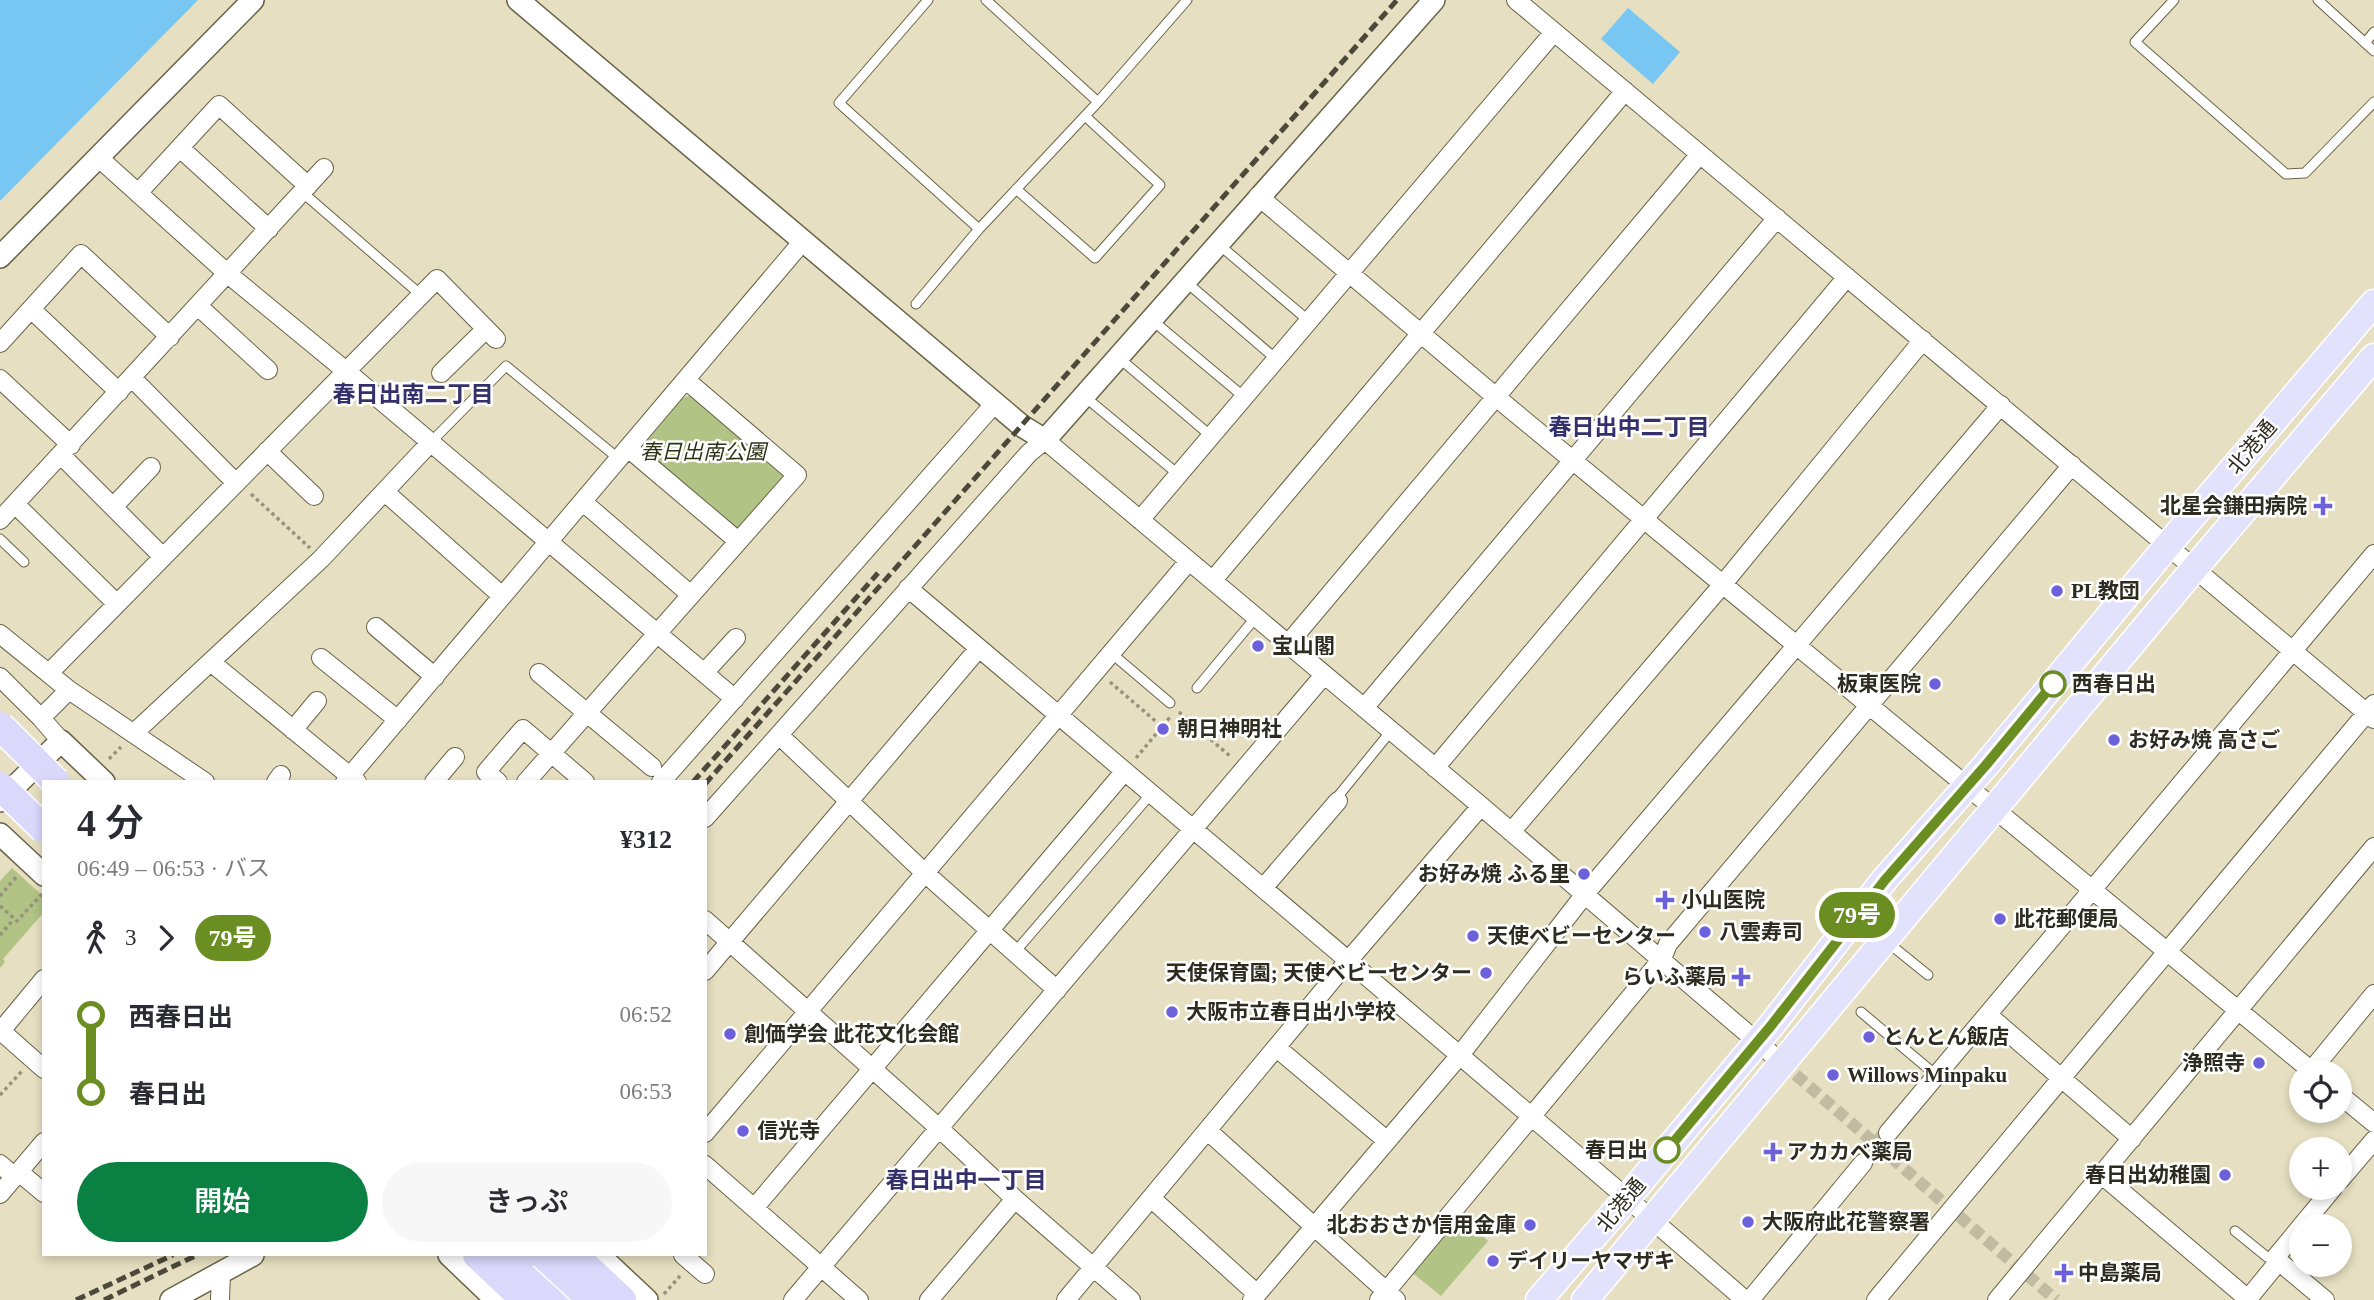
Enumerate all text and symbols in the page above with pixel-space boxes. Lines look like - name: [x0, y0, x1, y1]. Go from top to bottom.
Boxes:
- district label: 春日出南二丁目: [333, 382, 494, 407]
- district label: 春日出中二丁目: [1549, 415, 1710, 440]
- street label: 北港通: [2223, 415, 2281, 479]
- park label: 春日出南公園: [640, 440, 769, 464]
- place label: 北星会鎌田病院: [2160, 494, 2307, 518]
- marker: 北星会鎌田病院: [2313, 496, 2333, 516]
- place label: PL教団: [2071, 579, 2140, 603]
- marker: PL教団: [2049, 583, 2065, 599]
- place label: 宝山閣: [1272, 634, 1335, 658]
- marker: 宝山閣: [1250, 638, 1266, 654]
- marker: 西春日出: [2040, 671, 2066, 697]
- place label: 板東医院: [1837, 672, 1921, 696]
- place label: 西春日出: [2072, 672, 2156, 696]
- marker: 板東医院: [1927, 676, 1943, 692]
- place label: 朝日神明社: [1177, 717, 1282, 741]
- marker: 朝日神明社: [1155, 721, 1171, 737]
- place label: お好み焼 高さご: [2128, 728, 2280, 752]
- marker: お好み焼 高さご: [2106, 732, 2122, 748]
- text: 4 分: [77, 802, 144, 844]
- text: ¥312: [620, 825, 672, 854]
- text: 06:49 – 06:53 · バス: [77, 856, 270, 881]
- place label: お好み焼 ふる里: [1418, 862, 1570, 886]
- marker: お好み焼 ふる里: [1576, 866, 1592, 882]
- place label: 小山医院: [1681, 888, 1765, 912]
- marker: 小山医院: [1655, 890, 1675, 910]
- line badge: 79号: [1817, 892, 1897, 938]
- text: 79号: [1833, 902, 1881, 928]
- place label: 此花郵便局: [2014, 907, 2119, 931]
- marker: 此花郵便局: [1992, 911, 2008, 927]
- icon: walk: [77, 919, 115, 957]
- icon: forward: [147, 919, 185, 957]
- place label: 八雲寿司: [1719, 920, 1803, 944]
- place label: 天使ベビーセンター: [1487, 924, 1676, 948]
- marker: 八雲寿司: [1697, 924, 1713, 940]
- text: 3: [125, 925, 137, 950]
- text: 79号: [209, 925, 257, 951]
- marker: 天使ベビーセンター: [1465, 928, 1481, 944]
- place label: 天使保育園; 天使ベビーセンター: [1166, 961, 1472, 985]
- marker: 天使保育園; 天使ベビーセンター: [1478, 965, 1494, 981]
- place label: らいふ薬局: [1622, 965, 1727, 989]
- marker: らいふ薬局: [1733, 969, 1749, 985]
- place label: 大阪市立春日出小学校: [1186, 1000, 1396, 1024]
- text: 06:52: [620, 1002, 672, 1027]
- text: 西春日出: [129, 1003, 233, 1032]
- marker: 大阪市立春日出小学校: [1164, 1004, 1180, 1020]
- place label: 創価学会 此花文化会館: [744, 1022, 959, 1046]
- place label: とんとん飯店: [1883, 1025, 2009, 1049]
- marker: 創価学会 此花文化会館: [722, 1026, 738, 1042]
- marker: とんとん飯店: [1861, 1029, 1877, 1045]
- place label: 浄照寺: [2182, 1051, 2245, 1075]
- marker: 浄照寺: [2251, 1055, 2267, 1071]
- map controls: [2289, 1060, 2352, 1277]
- button: locate: [2289, 1060, 2352, 1123]
- place label: Willows Minpaku: [1847, 1063, 2007, 1087]
- marker: Willows Minpaku: [1825, 1067, 1841, 1083]
- text: 06:53: [620, 1079, 672, 1104]
- text: 春日出: [129, 1080, 207, 1109]
- place label: 信光寺: [757, 1119, 820, 1143]
- marker: 信光寺: [735, 1123, 751, 1139]
- marker: 春日出: [1654, 1137, 1680, 1163]
- button: +: [2289, 1137, 2352, 1200]
- place label: 春日出: [1585, 1138, 1648, 1162]
- place label: アカカベ薬局: [1787, 1140, 1913, 1164]
- marker: アカカベ薬局: [1765, 1144, 1781, 1160]
- button: 開始: [77, 1162, 368, 1242]
- button: きっぷ: [382, 1162, 672, 1242]
- place label: 春日出幼稚園: [2085, 1163, 2211, 1187]
- marker: 春日出幼稚園: [2217, 1167, 2233, 1183]
- district label: 春日出中一丁目: [886, 1168, 1047, 1193]
- street label: 北港通: [1592, 1173, 1650, 1237]
- place label: 大阪府此花警察署: [1762, 1210, 1930, 1234]
- place label: 北おおさか信用金庫: [1327, 1213, 1516, 1237]
- marker: 大阪府此花警察署: [1740, 1214, 1756, 1230]
- button: −: [2289, 1214, 2352, 1277]
- marker: 北おおさか信用金庫: [1522, 1217, 1538, 1233]
- place label: デイリーヤマザキ: [1507, 1249, 1675, 1273]
- marker: デイリーヤマザキ: [1485, 1253, 1501, 1269]
- place label: 中島薬局: [2078, 1261, 2162, 1285]
- marker: 中島薬局: [2056, 1265, 2072, 1281]

